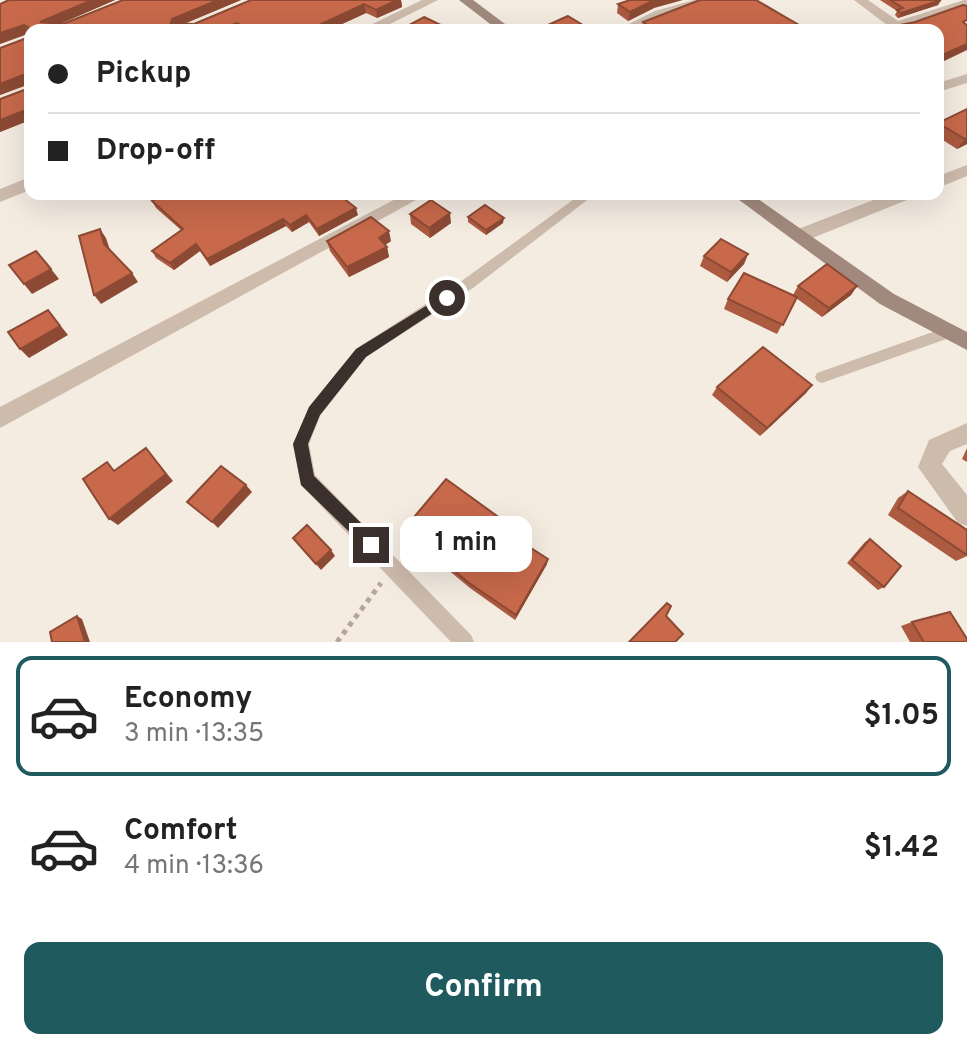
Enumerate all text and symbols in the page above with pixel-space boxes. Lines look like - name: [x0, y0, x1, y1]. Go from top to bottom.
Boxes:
- text: Pickup: [96, 56, 191, 93]
- text: Drop-off: [96, 133, 215, 170]
- route start: [429, 280, 465, 316]
- callout: 1 min: [399, 517, 531, 573]
- route end: [353, 527, 389, 563]
- text: 1 min: [435, 527, 497, 560]
- icon: car: [28, 680, 100, 752]
- text: Economy: [124, 681, 252, 718]
- text: $1.05: [863, 698, 939, 735]
- text: 3 min · 13:35: [124, 718, 264, 751]
- icon: car: [28, 812, 100, 884]
- text: Comfort: [124, 813, 237, 850]
- text: $1.42: [864, 830, 939, 867]
- text: 4 min · 13:36: [124, 850, 264, 883]
- button: Confirm: [24, 942, 943, 1034]

